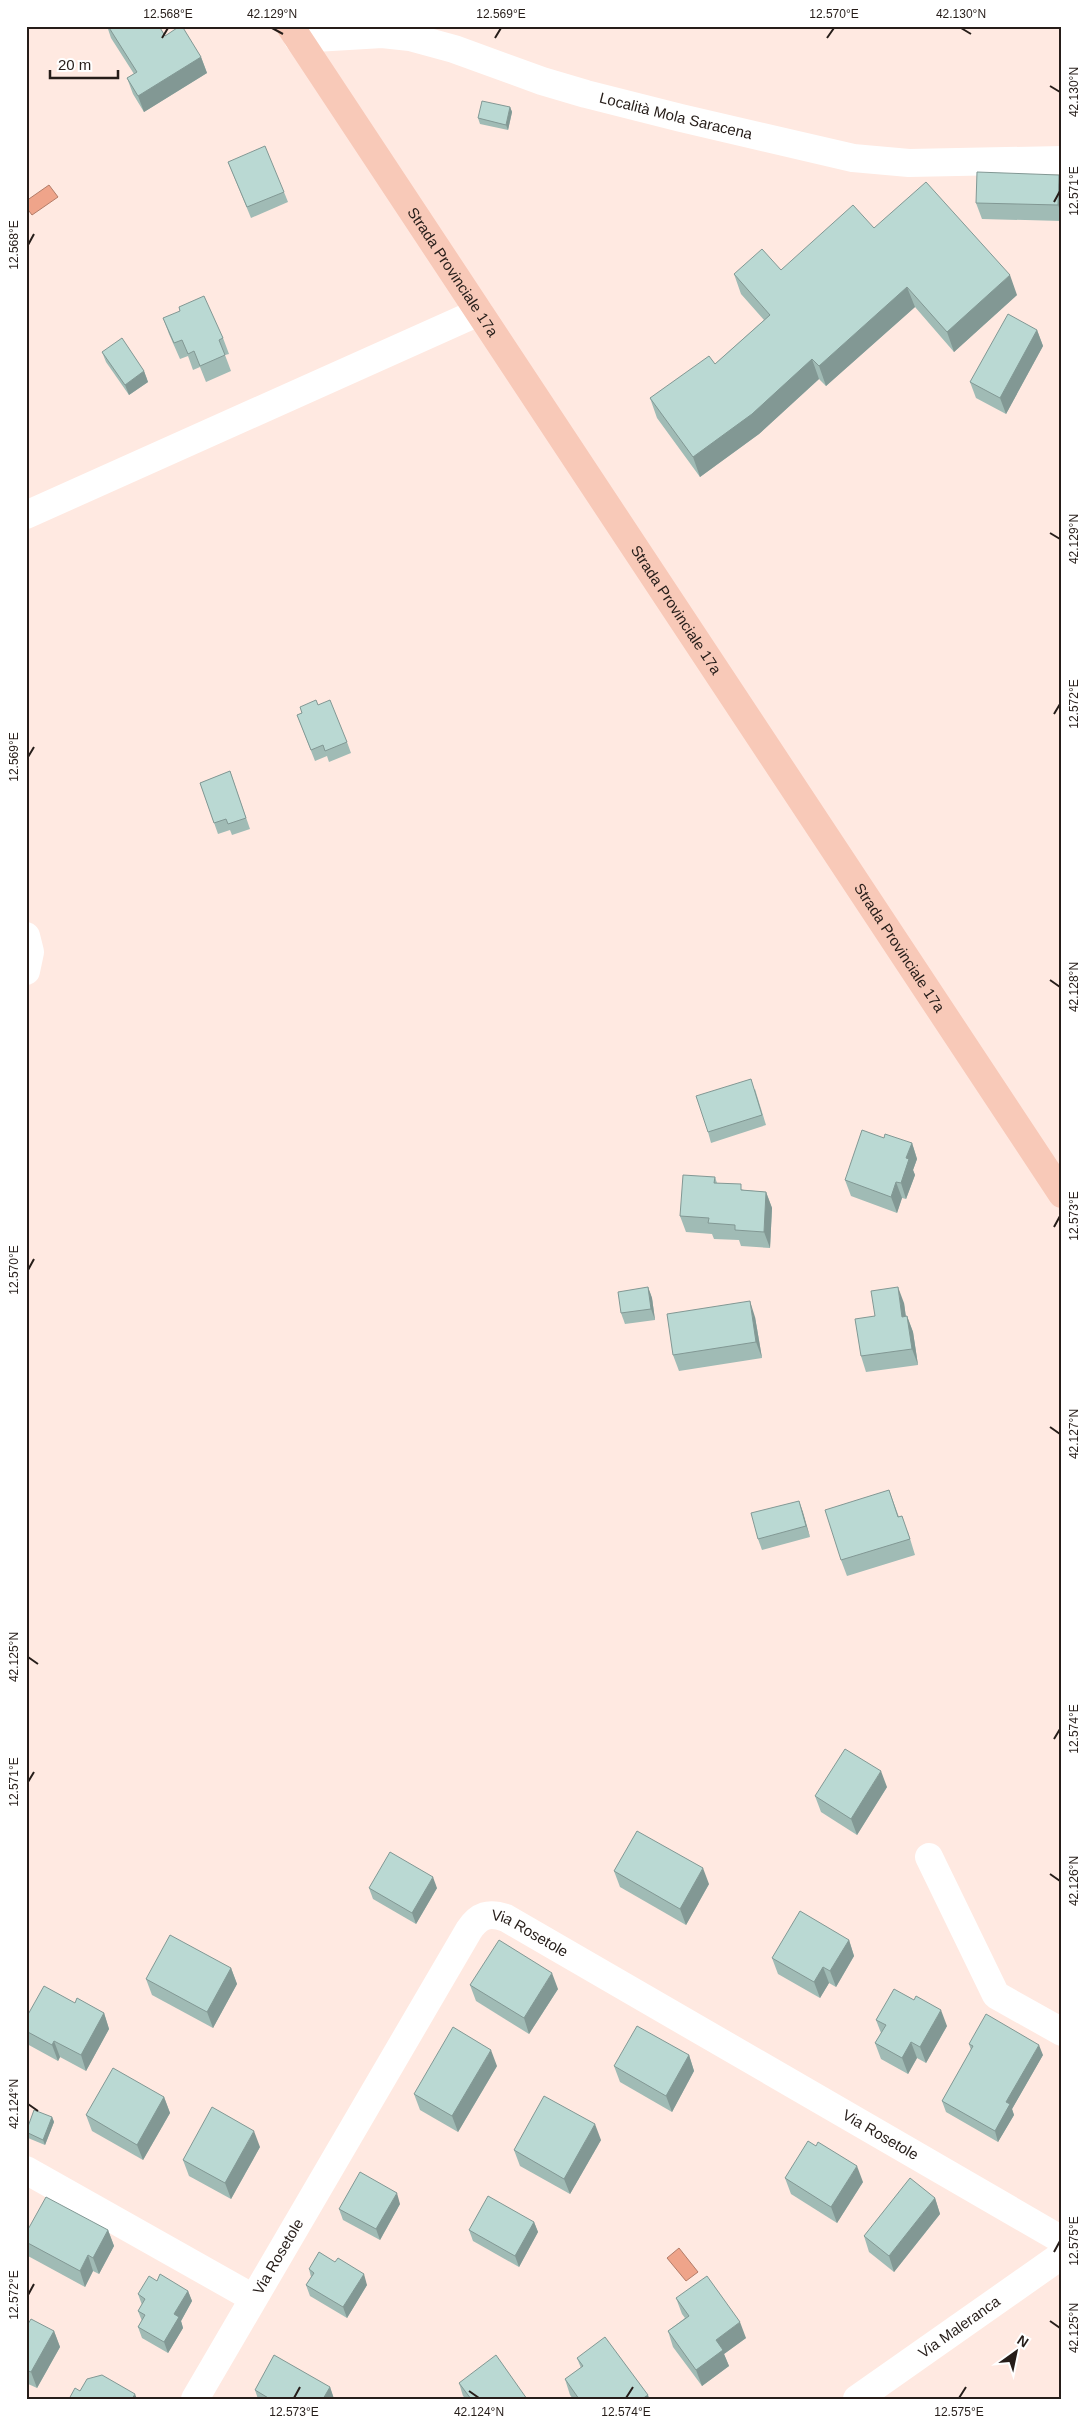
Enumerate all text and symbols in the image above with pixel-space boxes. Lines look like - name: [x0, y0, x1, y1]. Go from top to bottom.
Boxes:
- text: 12.568°E: [143, 7, 193, 21]
- text: 42.129°N: [247, 7, 297, 21]
- text: 12.569°E: [476, 7, 526, 21]
- text: 12.570°E: [809, 7, 859, 21]
- text: 42.130°N: [936, 7, 986, 21]
- scale bar: [50, 48, 118, 80]
- text: 20 m: [58, 56, 91, 73]
- text: 42.130°N: [1067, 67, 1081, 117]
- street label: Località Mola Saracena: [598, 89, 755, 142]
- text: 12.571°E: [1067, 166, 1081, 216]
- street label: Strada Provinciale 17a: [404, 204, 502, 340]
- text: 12.568°E: [7, 220, 21, 270]
- text: 42.129°N: [1067, 514, 1081, 564]
- street label: Strada Provinciale 17a: [628, 542, 725, 678]
- text: 12.572°E: [1067, 679, 1081, 729]
- text: 12.569°E: [7, 732, 21, 782]
- street label: Strada Provinciale 17a: [851, 880, 949, 1016]
- text: 42.128°N: [1067, 962, 1081, 1012]
- text: 12.573°E: [1067, 1191, 1081, 1241]
- text: 12.570°E: [7, 1245, 21, 1295]
- text: 42.127°N: [1067, 1409, 1081, 1459]
- text: 42.125°N: [7, 1632, 21, 1682]
- text: 12.574°E: [1067, 1704, 1081, 1754]
- text: 12.571°E: [7, 1757, 21, 1807]
- text: 42.126°N: [1067, 1856, 1081, 1906]
- street label: Via Rosetole: [490, 1906, 571, 1960]
- text: 42.124°N: [7, 2079, 21, 2129]
- street label: Via Rosetole: [840, 2106, 922, 2163]
- street label: Via Rosetole: [249, 2215, 307, 2297]
- text: 12.575°E: [1067, 2216, 1081, 2266]
- text: 12.572°E: [7, 2270, 21, 2320]
- street label: Via Maleranca: [915, 2292, 1004, 2361]
- text: 42.125°N: [1067, 2303, 1081, 2353]
- north arrow: [990, 2328, 1040, 2378]
- text: N: [1014, 2332, 1032, 2351]
- text: 12.573°E: [269, 2405, 319, 2419]
- text: 42.124°N: [454, 2405, 504, 2419]
- text: 12.574°E: [601, 2405, 651, 2419]
- text: 12.575°E: [934, 2405, 984, 2419]

